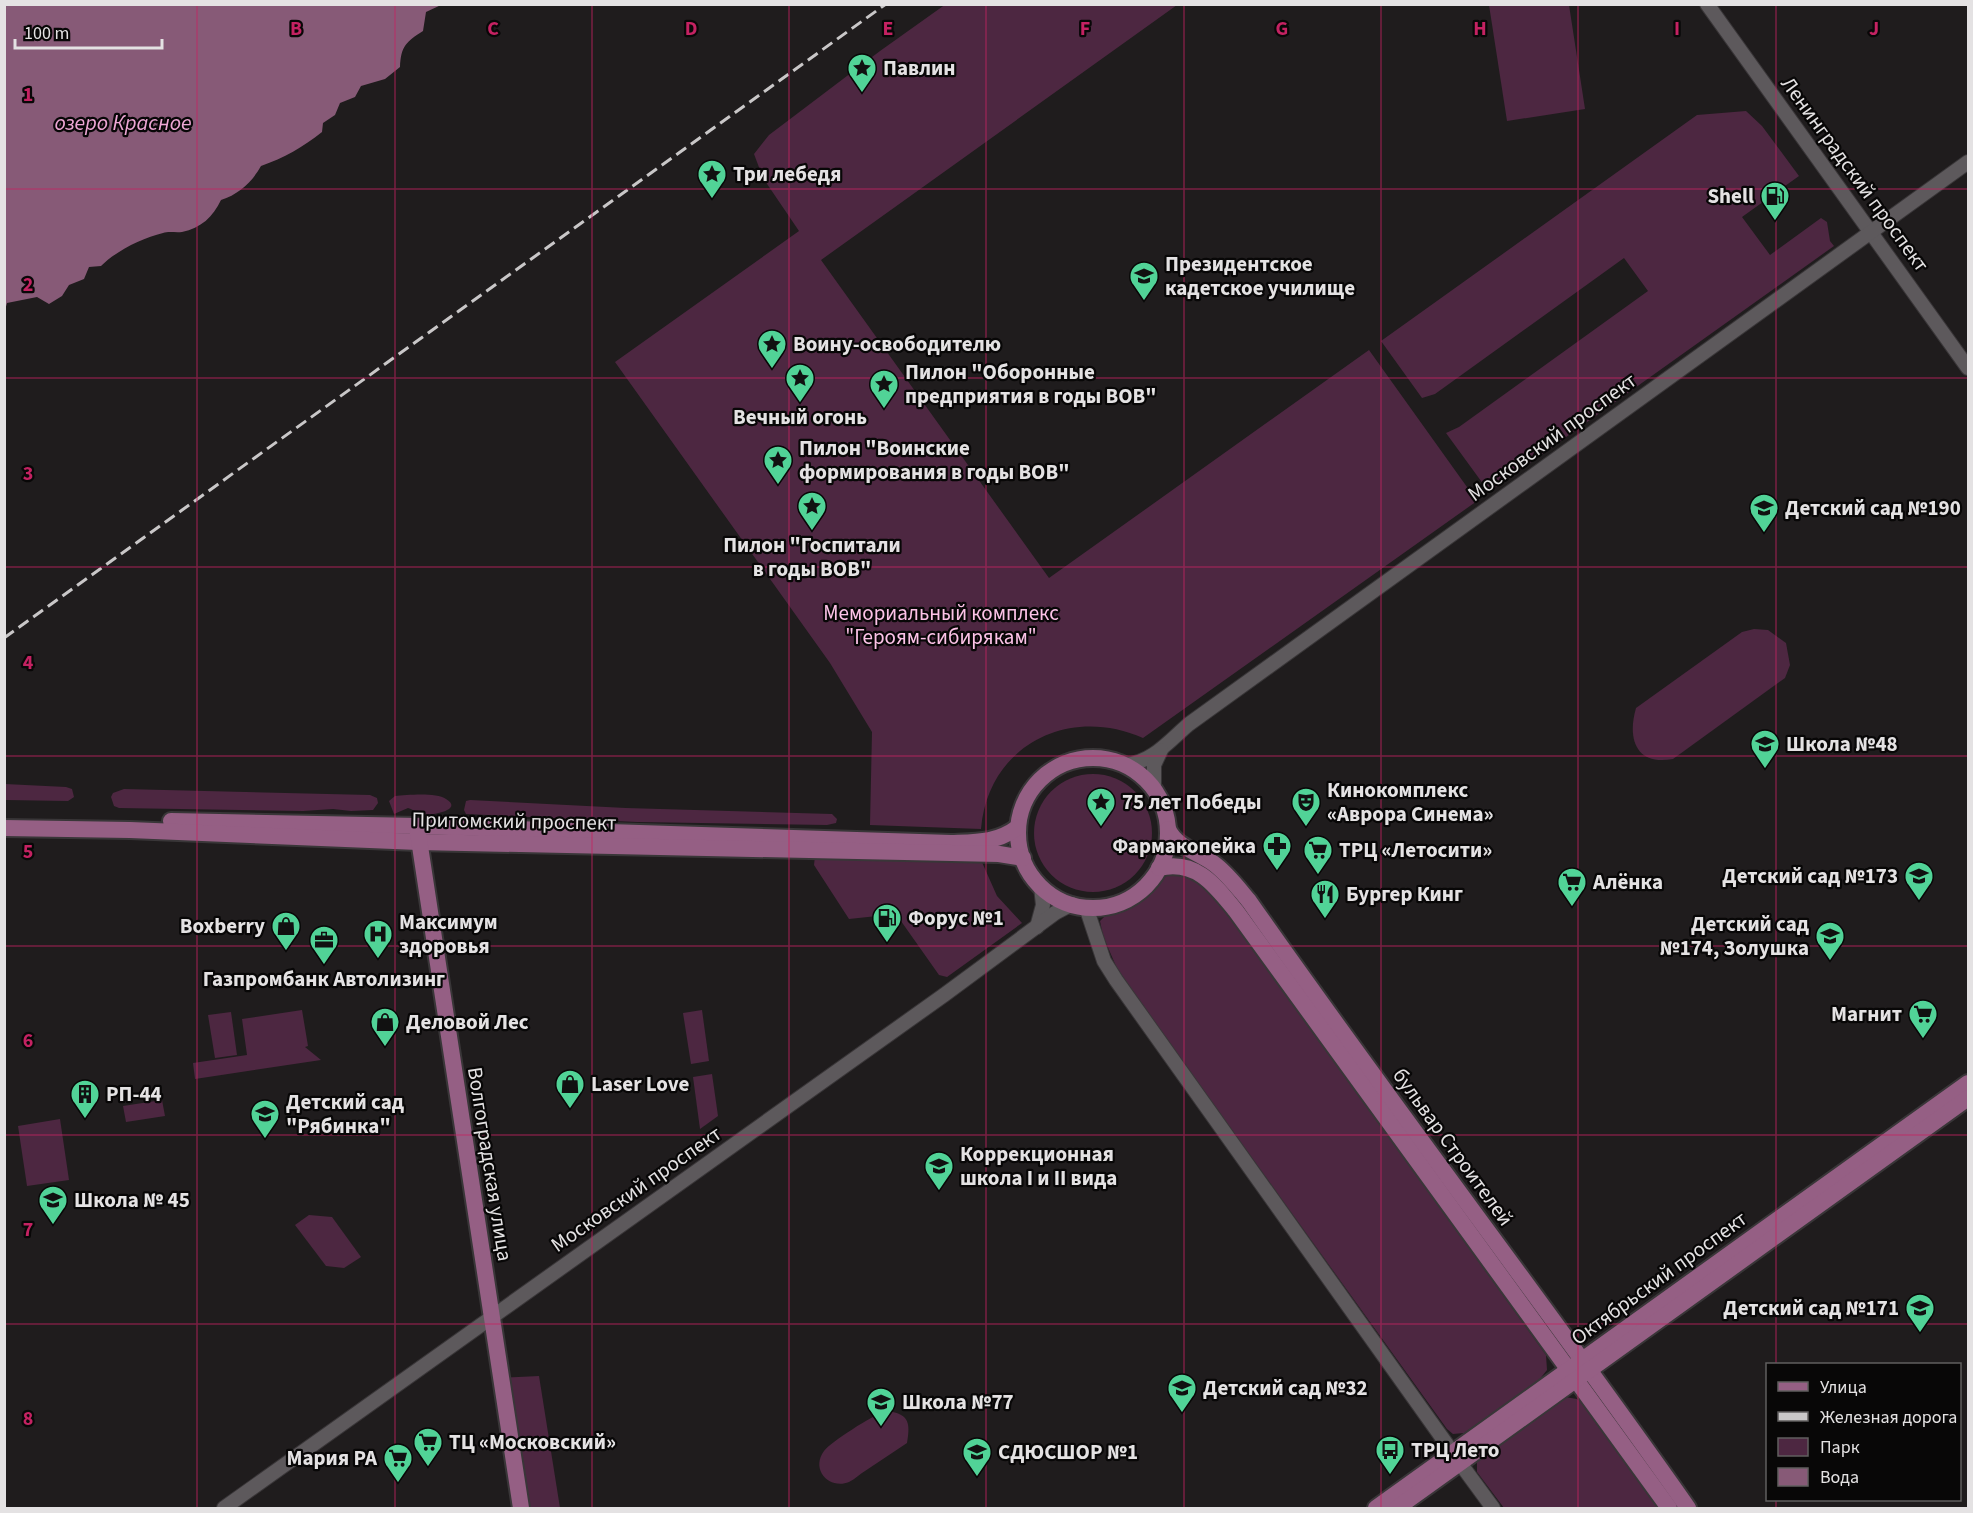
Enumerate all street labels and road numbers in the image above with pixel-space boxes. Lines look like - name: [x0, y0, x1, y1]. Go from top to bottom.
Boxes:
- street label: Ленинградский проспект: [1774, 70, 1936, 278]
- street label: Московский проспект: [1461, 365, 1643, 509]
- street label: Притомский проспект: [411, 804, 617, 838]
- street label: бульвар Строителей: [1385, 1062, 1521, 1232]
- street label: Волгоградская улица: [460, 1065, 520, 1263]
- street label: Московский проспект: [545, 1119, 728, 1259]
- street label: Октябрьский проспект: [1565, 1204, 1753, 1352]

